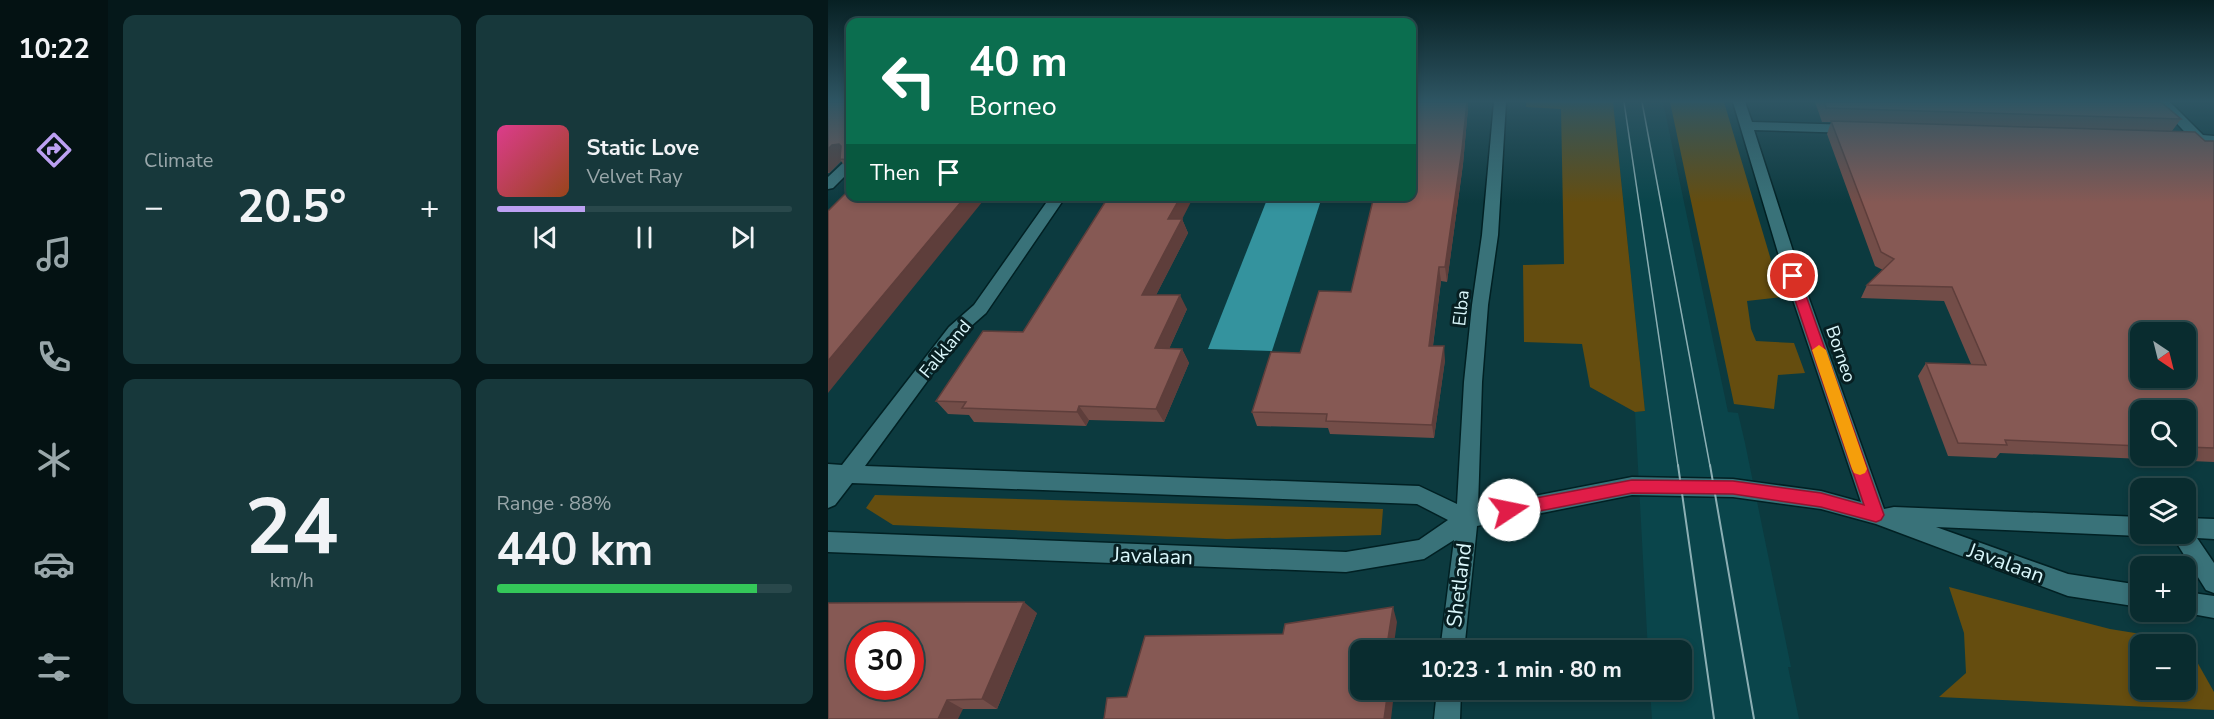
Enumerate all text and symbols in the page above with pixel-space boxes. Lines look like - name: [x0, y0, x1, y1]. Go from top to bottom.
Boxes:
- text: 10:22: [18, 31, 90, 68]
- text: 40 m: [969, 34, 1068, 91]
- icon: left: [870, 42, 948, 120]
- text: Borneo: [969, 88, 1057, 125]
- icon: directions: [33, 129, 75, 171]
- text: Static Love: [587, 133, 699, 163]
- text: Climate: [144, 147, 213, 174]
- icon: arrive: [932, 156, 965, 189]
- text: Then: [870, 158, 920, 188]
- text: Velvet Ray: [587, 163, 683, 190]
- text: 20.5°: [237, 177, 346, 238]
- text: −: [144, 185, 164, 230]
- text: +: [420, 185, 440, 230]
- icon: previous: [529, 221, 562, 254]
- icon: pause: [628, 221, 661, 254]
- icon: next: [726, 221, 759, 254]
- icon: music: [33, 233, 75, 275]
- pin: [1767, 250, 1818, 301]
- icon: arrive: [1776, 259, 1809, 292]
- street label: Elba: [1447, 289, 1475, 327]
- street label: Falkland: [914, 315, 976, 383]
- street label: Borneo: [1820, 322, 1862, 386]
- north arrow: [2130, 322, 2196, 388]
- map controls: [2130, 322, 2196, 700]
- icon: phone: [33, 336, 75, 378]
- button: search: [2130, 400, 2196, 466]
- icon: climate: [33, 439, 75, 481]
- text: 24: [245, 474, 339, 581]
- position arrow: [1477, 478, 1541, 542]
- button: layers: [2130, 478, 2196, 544]
- text: Range · 88%: [497, 490, 612, 517]
- text: 440 km: [497, 520, 653, 581]
- street label: Javalaan: [1963, 536, 2048, 590]
- street label: Javalaan: [1112, 541, 1193, 571]
- street label: Shetland: [1440, 541, 1478, 629]
- icon: car: [33, 543, 75, 585]
- button: +: [2130, 556, 2196, 622]
- text: km/h: [270, 567, 314, 594]
- speed limit sign: 30: [846, 622, 924, 700]
- button: −: [2130, 634, 2196, 700]
- icon: filters: [33, 646, 75, 688]
- text: 10:23 · 1 min · 80 m: [1420, 655, 1622, 685]

